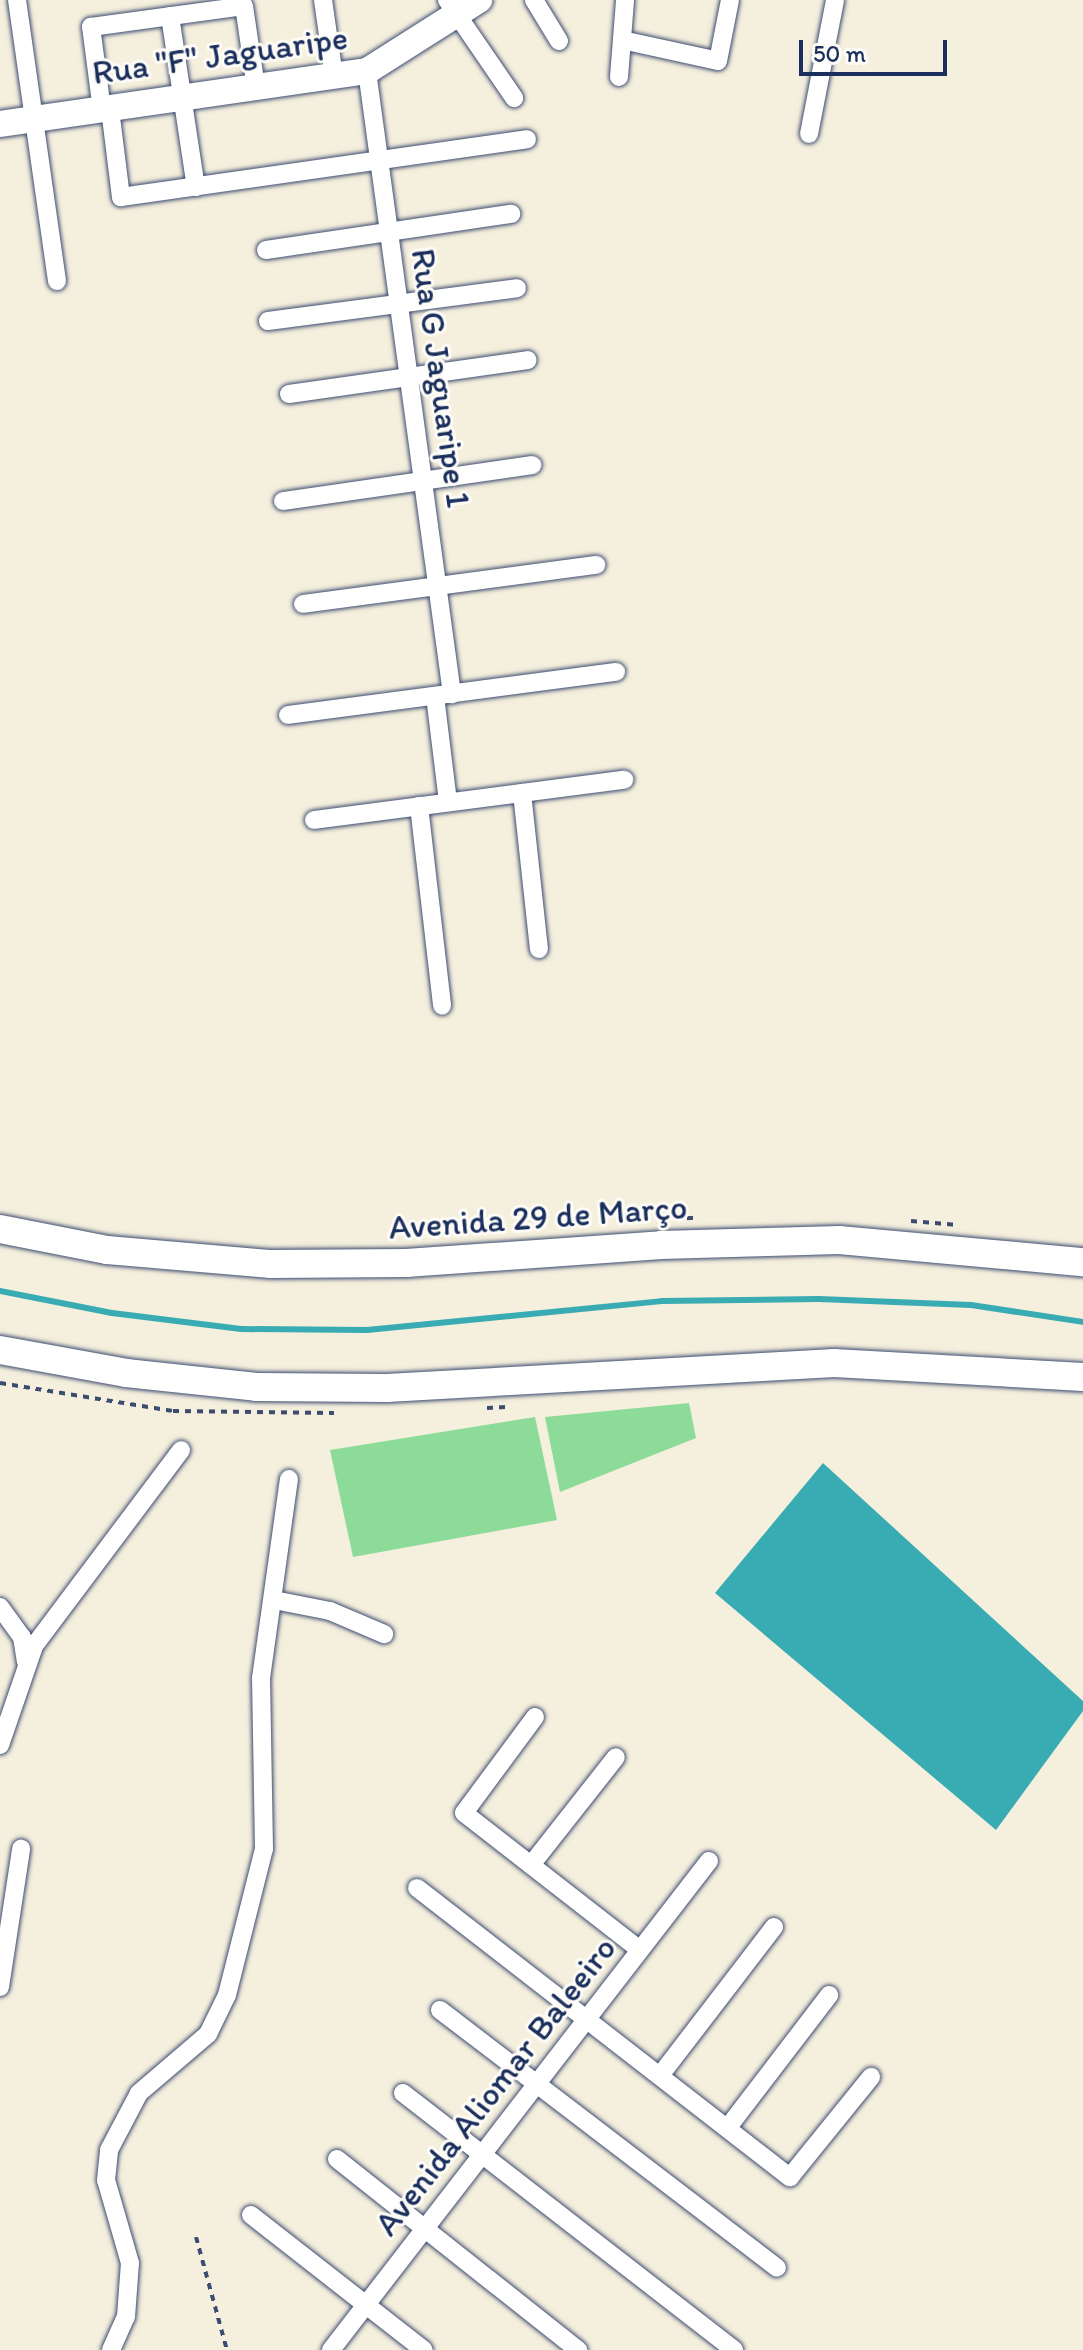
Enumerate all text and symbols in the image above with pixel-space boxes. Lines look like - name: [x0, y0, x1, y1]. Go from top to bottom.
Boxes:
- street label: Rua "F" Jaguaripe: [90, 17, 350, 93]
- scale bar: [803, 24, 951, 74]
- text: 50 m: [813, 39, 866, 68]
- street label: Rua G Jaguaripe 1: [403, 246, 479, 510]
- street label: Avenida 29 de Março: [387, 1186, 689, 1248]
- street label: Avenida Aliomar Baleeiro: [366, 1928, 624, 2244]

